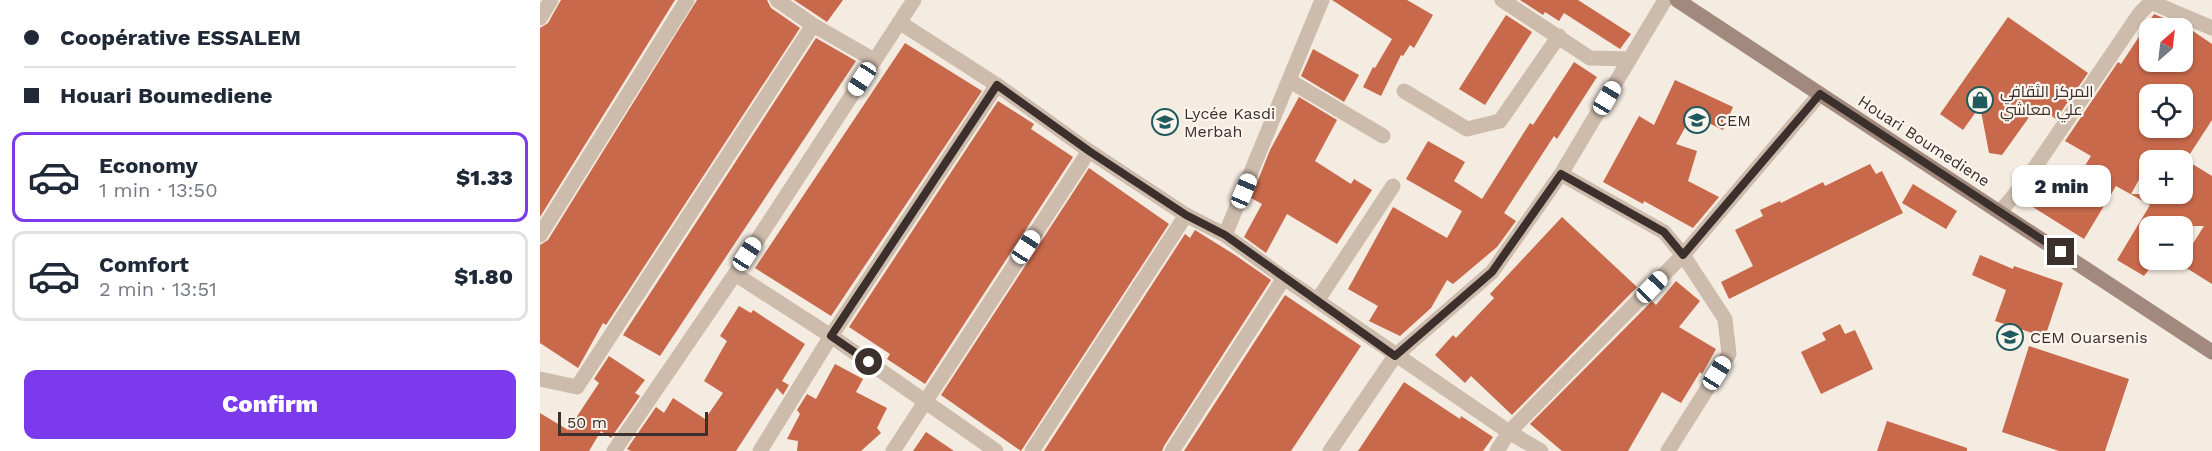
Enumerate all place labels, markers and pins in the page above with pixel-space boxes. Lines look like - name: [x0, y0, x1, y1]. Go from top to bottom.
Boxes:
- place label: المركز الثقافي علي معاشي: [2000, 82, 2094, 123]
- shop icon: المركز الثقافي علي معاشي: [1965, 85, 1995, 115]
- place label: Lycée Kasdi Merbah: [1184, 104, 1275, 141]
- school or university icon: CEM: [1682, 105, 1712, 135]
- school or university icon: Lycée Kasdi Merbah: [1150, 107, 1180, 137]
- place label: CEM: [1716, 111, 1751, 130]
- school or university icon: CEM Ouarsenis: [1995, 322, 2025, 352]
- place label: CEM Ouarsenis: [2030, 328, 2148, 347]

